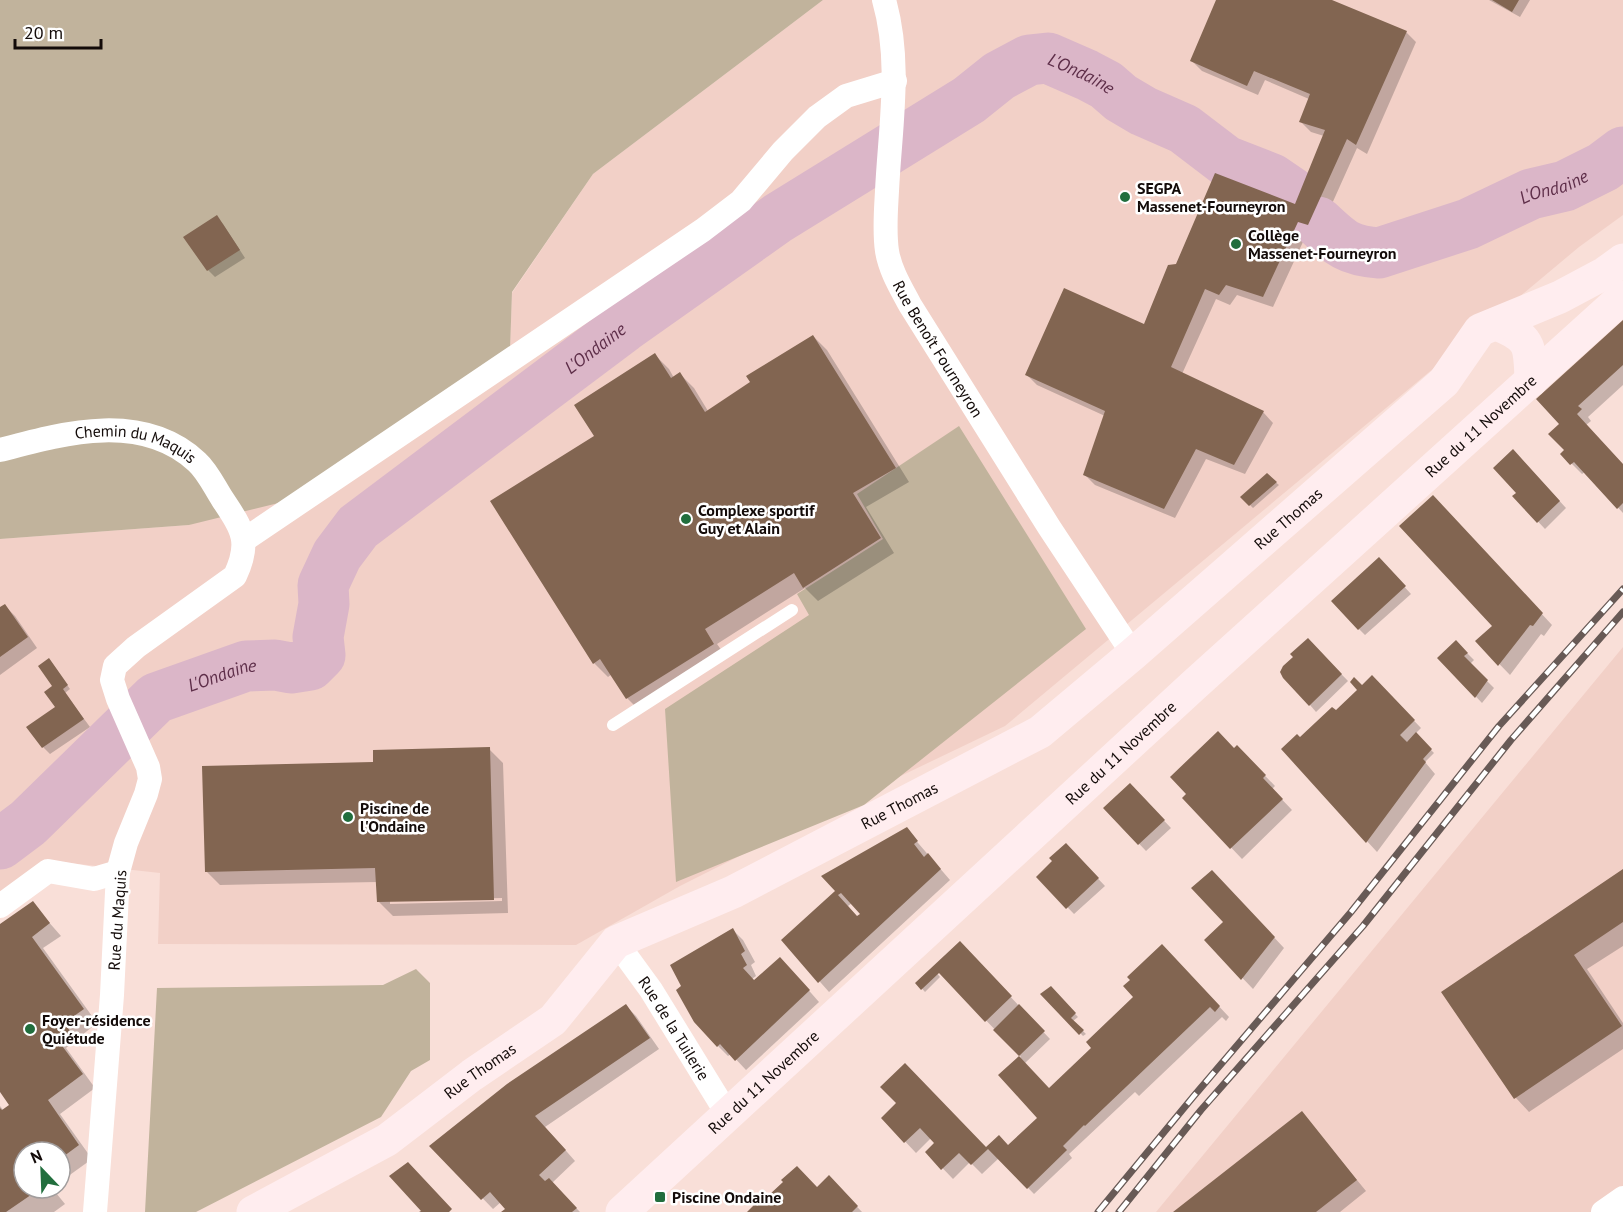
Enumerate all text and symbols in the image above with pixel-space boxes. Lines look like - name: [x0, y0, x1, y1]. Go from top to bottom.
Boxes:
- scale bar: [15, 12, 100, 50]
- text: 20 m: [24, 21, 63, 44]
- water label: L'Ondaine: [1045, 47, 1121, 99]
- water label: L'Ondaine: [1515, 164, 1593, 209]
- place label: SEGPA Massenet-Fourneyron: [1137, 178, 1285, 216]
- marker: SEGPA Massenet-Fourneyron: [1118, 190, 1132, 204]
- place label: Collège Massenet-Fourneyron: [1248, 225, 1396, 263]
- marker: Collège Massenet-Fourneyron: [1229, 237, 1243, 251]
- street label: Rue Benoît Fourneyron: [889, 277, 988, 421]
- water label: L'Ondaine: [560, 317, 631, 379]
- street label: Rue du 11 Novembre: [1420, 370, 1540, 482]
- street label: Chemin du Maquis: [73, 420, 201, 467]
- street label: Rue Thomas: [1250, 483, 1326, 554]
- place label: Complexe sportif Guy et Alain: [698, 500, 815, 538]
- marker: Complexe sportif Guy et Alain: [679, 512, 693, 526]
- water label: L'Ondaine: [184, 654, 257, 697]
- street label: Rue du 11 Novembre: [1061, 697, 1180, 809]
- street label: Rue Thomas: [857, 777, 941, 834]
- place label: Piscine de l'Ondaine: [360, 798, 429, 836]
- marker: Piscine de l'Ondaine: [341, 810, 355, 824]
- street label: Rue du Maquis: [104, 869, 131, 971]
- street label: Rue de la Tuilerie: [634, 972, 714, 1084]
- place label: Foyer-résidence Quiétude: [42, 1010, 151, 1048]
- marker: Foyer-résidence Quiétude: [23, 1022, 37, 1036]
- street label: Rue du 11 Novembre: [704, 1026, 823, 1138]
- street label: Rue Thomas: [440, 1038, 520, 1103]
- north arrow: [12, 1140, 72, 1200]
- text: N: [27, 1145, 45, 1167]
- place label: Piscine Ondaine: [672, 1187, 781, 1207]
- marker: Piscine Ondaine: [653, 1190, 667, 1204]

